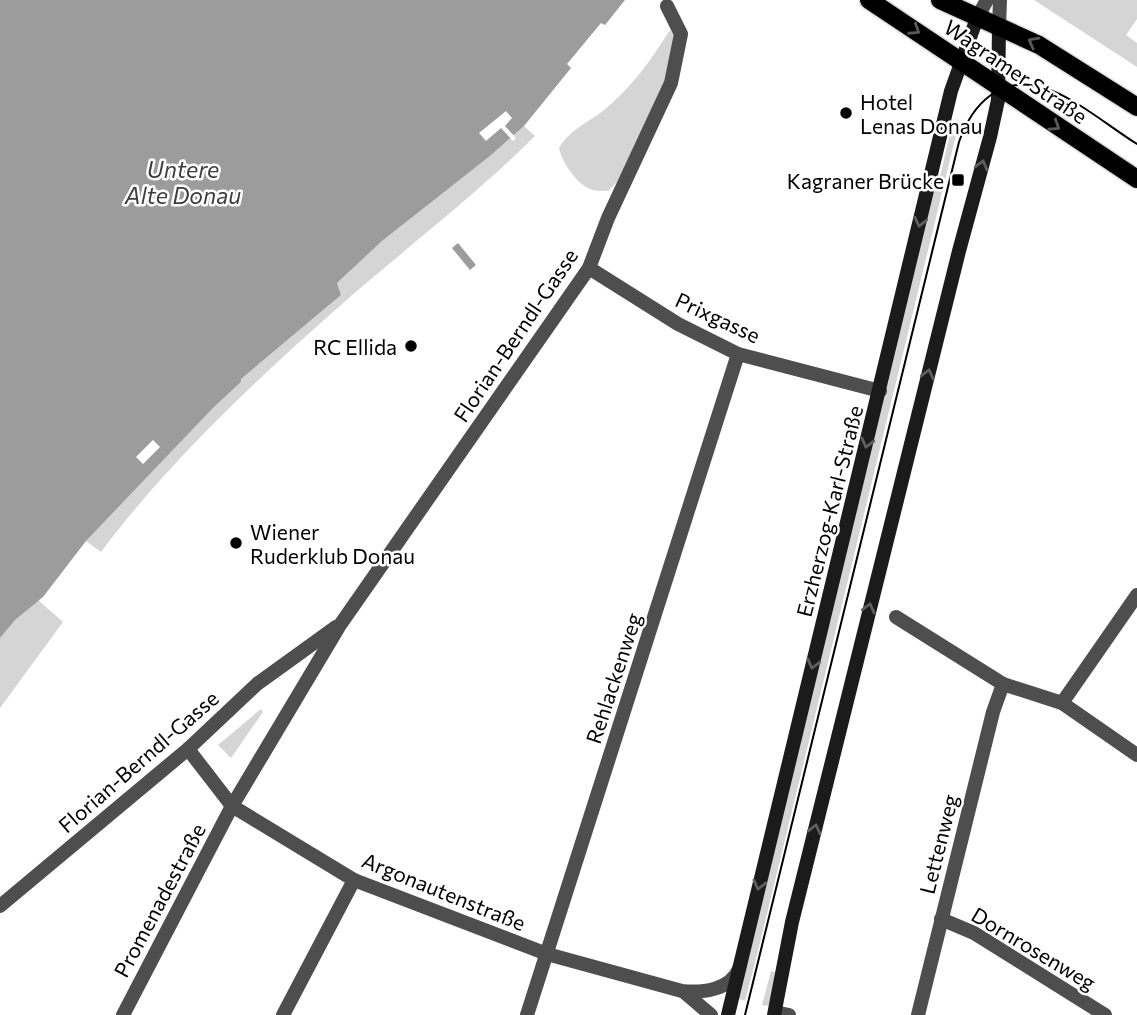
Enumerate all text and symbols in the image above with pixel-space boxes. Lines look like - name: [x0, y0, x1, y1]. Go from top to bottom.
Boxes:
- street label: Wagramer Straße: [940, 14, 1092, 128]
- one-way arrow: [907, 22, 920, 35]
- one-way arrow: [1028, 37, 1041, 50]
- place label: Hotel Lenas Donau: [860, 89, 982, 138]
- marker: Hotel Lenas Donau: [838, 105, 854, 121]
- one-way arrow: [1047, 117, 1060, 130]
- water label: Untere Alte Donau: [124, 155, 241, 209]
- one-way arrow: [974, 159, 988, 171]
- place label: Kagraner Brücke: [787, 168, 944, 193]
- marker: Kagraner Brücke: [950, 172, 966, 188]
- one-way arrow: [914, 216, 928, 228]
- street label: Florian-Berndl-Gasse: [448, 244, 582, 426]
- street label: Prixgasse: [672, 287, 764, 347]
- place label: RC Ellida: [313, 334, 397, 359]
- marker: RC Ellida: [403, 338, 419, 354]
- one-way arrow: [920, 368, 935, 380]
- street label: Erzherzog-Karl-Straße: [791, 403, 867, 619]
- one-way arrow: [861, 437, 875, 449]
- place label: Wiener Ruderklub Donau: [250, 519, 415, 568]
- marker: Wiener Ruderklub Donau: [228, 535, 244, 551]
- one-way arrow: [861, 602, 875, 614]
- street label: Rehlackenweg: [580, 610, 646, 746]
- one-way arrow: [807, 658, 821, 670]
- street label: Florian-Berndl-Gasse: [53, 685, 223, 837]
- street label: Lettenweg: [914, 792, 962, 896]
- street label: Promenadestraße: [108, 819, 210, 981]
- one-way arrow: [807, 823, 821, 835]
- street label: Argonautenstraße: [359, 847, 529, 935]
- one-way arrow: [753, 879, 768, 891]
- street label: Dornrosenweg: [968, 901, 1100, 995]

